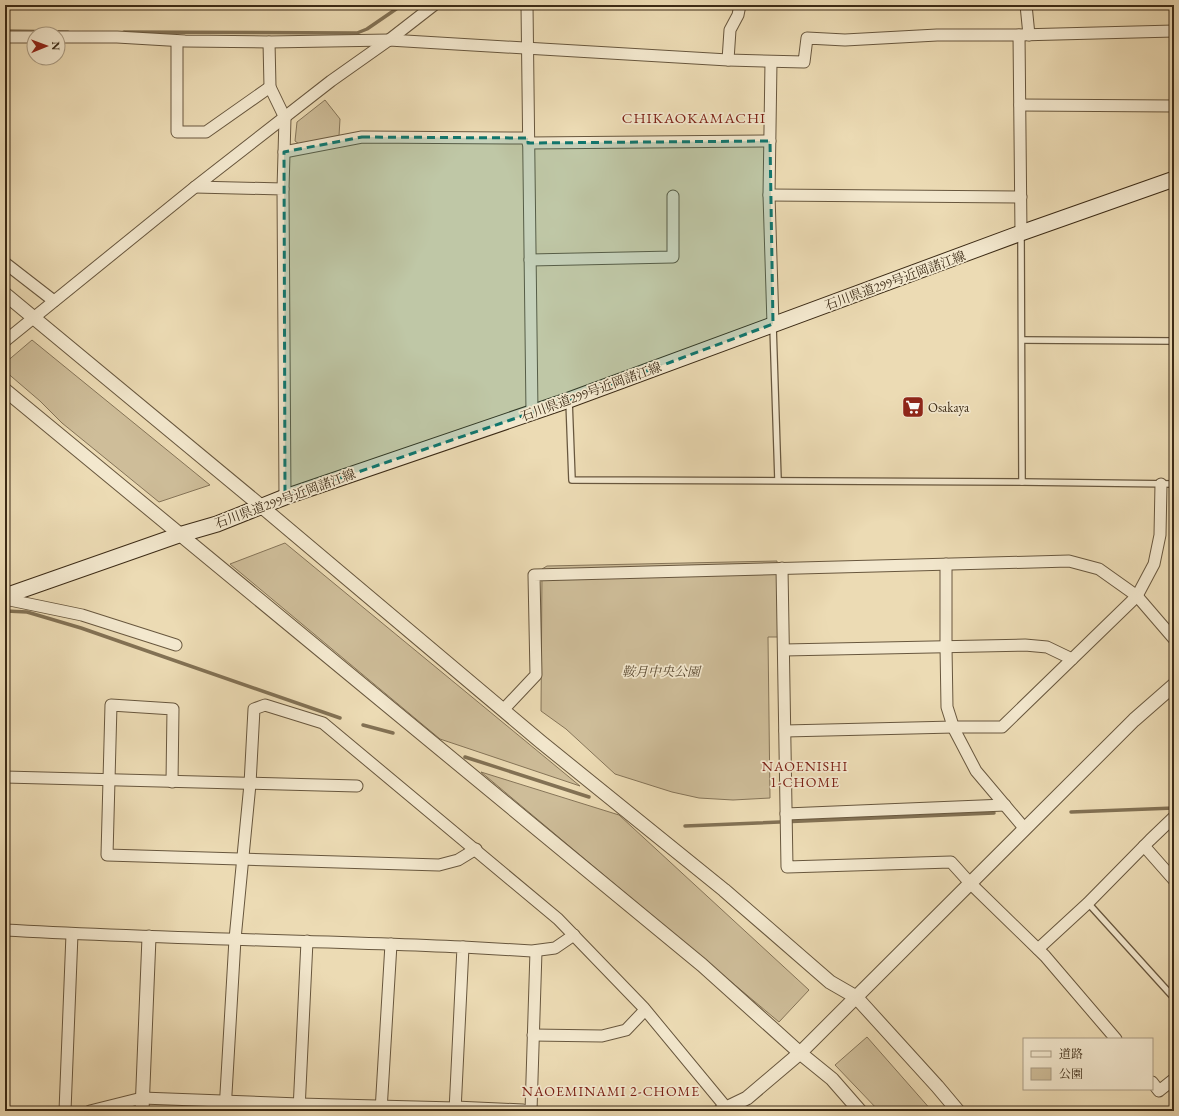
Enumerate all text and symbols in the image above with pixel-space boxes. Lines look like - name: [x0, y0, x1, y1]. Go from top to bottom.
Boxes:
- north arrow: [26, 26, 66, 66]
- text: N: [49, 41, 63, 50]
- district label: CHIKAOKAMACHI: [622, 108, 766, 127]
- street label: 石川県道299号近岡諸江線: [822, 247, 968, 314]
- street label: 石川県道299号近岡諸江線: [518, 358, 664, 425]
- supermarket icon: Osakaya: [900, 394, 926, 420]
- place label: Osakaya: [928, 399, 970, 416]
- street label: 石川県道299号近岡諸江線: [212, 465, 358, 532]
- park label: 鞍月中央公園: [622, 663, 702, 680]
- district label: NAOENISHI 1-CHOME: [762, 757, 848, 791]
- legend: [1023, 1038, 1153, 1090]
- text: 道路: [1059, 1046, 1083, 1062]
- text: 公園: [1059, 1066, 1083, 1082]
- district label: NAOEMINAMI 2-CHOME: [522, 1082, 700, 1100]

